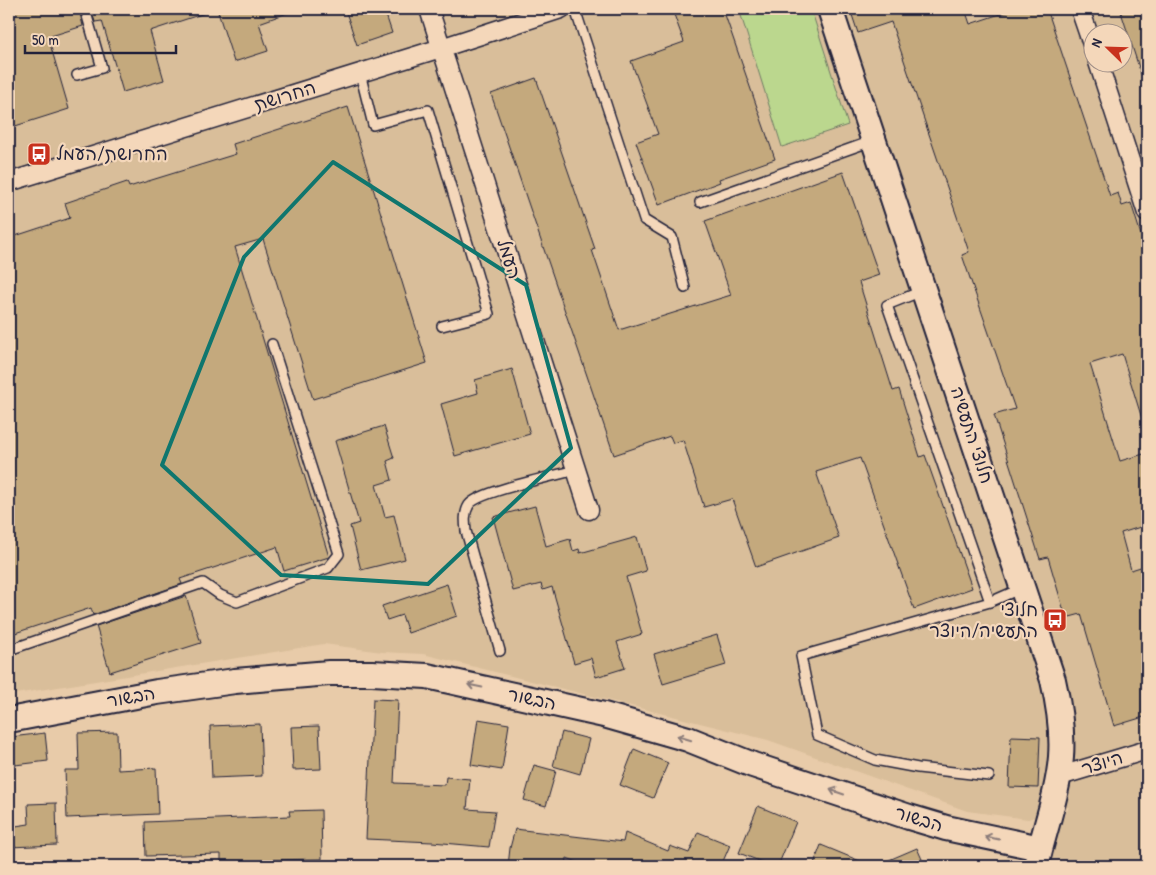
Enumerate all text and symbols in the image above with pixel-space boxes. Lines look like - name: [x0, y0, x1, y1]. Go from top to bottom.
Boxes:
- scale bar: [25, 22, 176, 54]
- north arrow: [1084, 22, 1134, 72]
- text: 50 m: [32, 29, 59, 50]
- text: N: [1085, 35, 1106, 50]
- street label: החרושת: [251, 74, 319, 117]
- bus stop icon: החרושת/העמל: [26, 141, 52, 167]
- place label: החרושת/העמל: [56, 141, 168, 166]
- street label: העמל: [491, 236, 528, 282]
- street label: חלוצי התעשיה: [945, 383, 1000, 486]
- place label: חלוצי התעשיה/היוצר: [929, 597, 1038, 643]
- bus stop icon: חלוצי התעשיה/היוצר: [1042, 607, 1068, 633]
- street label: הבשור: [105, 680, 157, 713]
- one-way arrow: [467, 681, 483, 691]
- street label: הבשור: [506, 681, 559, 716]
- one-way arrow: [676, 732, 692, 742]
- street label: היוצר: [1078, 744, 1126, 781]
- one-way arrow: [829, 787, 845, 796]
- street label: הבשור: [892, 799, 946, 838]
- one-way arrow: [985, 833, 1001, 842]

